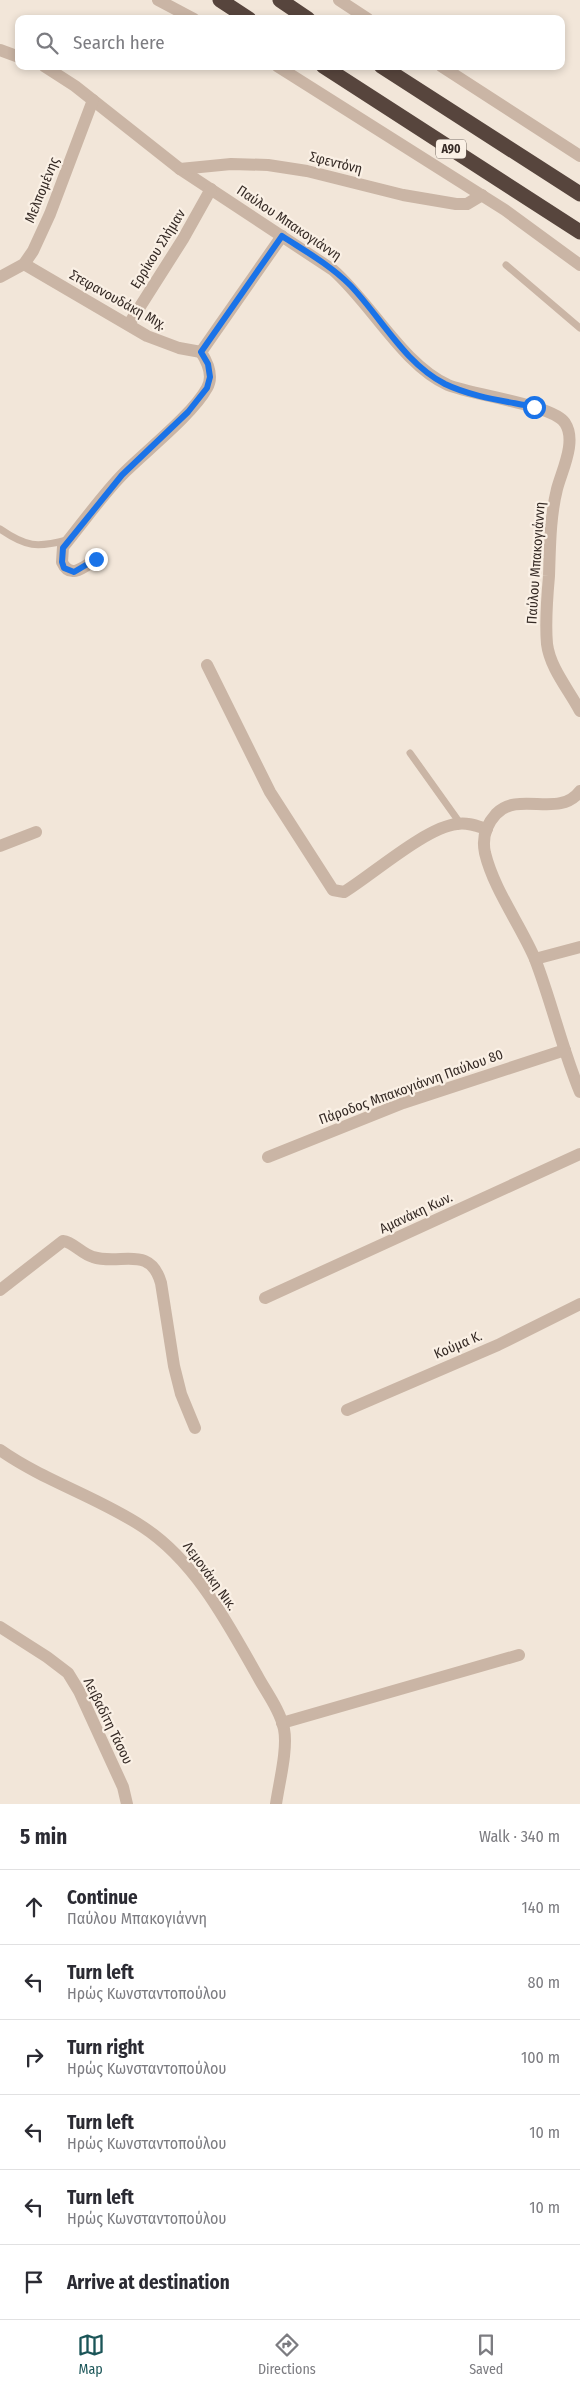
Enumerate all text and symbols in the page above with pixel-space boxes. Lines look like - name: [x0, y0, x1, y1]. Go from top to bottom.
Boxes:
- search box: [15, 15, 565, 70]
- icon: search: [33, 29, 61, 57]
- text: Search here: [73, 31, 165, 54]
- road number: Α90: [436, 140, 466, 158]
- street label: Σφεντόνη: [308, 148, 364, 178]
- street label: Μελπομένης: [21, 155, 63, 225]
- street label: Παύλου Μπακογιάννη: [233, 182, 345, 264]
- street label: Ερρίκου Σλήμαν: [127, 206, 189, 292]
- street label: Στεφανουδάκη Μιχ.: [67, 266, 169, 334]
- route start: [523, 396, 546, 419]
- street label: Παύλου Μπακογιάννη: [523, 501, 549, 625]
- route end: [85, 548, 108, 571]
- street label: Πάροδος Μπακογιάννη Παύλου 80: [317, 1046, 505, 1128]
- street label: Αμανάκη Κων.: [377, 1189, 455, 1237]
- street label: Κούμα Κ.: [432, 1327, 485, 1363]
- street label: Λεμονάκη Νικ.: [179, 1538, 241, 1614]
- street label: Λειβαδίτη Τάσου: [80, 1675, 136, 1767]
- text: 5 min: [20, 1824, 67, 1850]
- text: Walk · 340 m: [479, 1827, 560, 1846]
- text: Continue: [67, 1886, 138, 1909]
- icon: ahead: [20, 1893, 48, 1921]
- text: 140 m: [522, 1898, 560, 1917]
- text: Παύλου Μπακογιάννη: [67, 1909, 207, 1928]
- text: Turn left: [67, 1961, 134, 1984]
- icon: left: [20, 1968, 48, 1996]
- text: 80 m: [528, 1973, 560, 1992]
- text: Ηρώς Κωνσταντοπούλου: [67, 1984, 227, 2003]
- text: Turn right: [67, 2036, 144, 2059]
- icon: right: [20, 2043, 48, 2071]
- text: 100 m: [521, 2048, 560, 2067]
- text: Ηρώς Κωνσταντοπούλου: [67, 2059, 227, 2078]
- text: Turn left: [67, 2111, 134, 2134]
- icon: left: [20, 2118, 48, 2146]
- text: 10 m: [529, 2123, 560, 2142]
- text: Ηρώς Κωνσταντοπούλου: [67, 2134, 227, 2153]
- text: Turn left: [67, 2186, 134, 2209]
- icon: left: [20, 2193, 48, 2221]
- text: 10 m: [529, 2198, 560, 2217]
- text: Ηρώς Κωνσταντοπούλου: [67, 2209, 227, 2228]
- icon: arrive: [20, 2268, 48, 2296]
- text: Arrive at destination: [67, 2271, 230, 2294]
- tab: Map: [77, 2331, 105, 2378]
- tab: Directions: [258, 2331, 316, 2378]
- tab: Saved: [469, 2331, 503, 2378]

